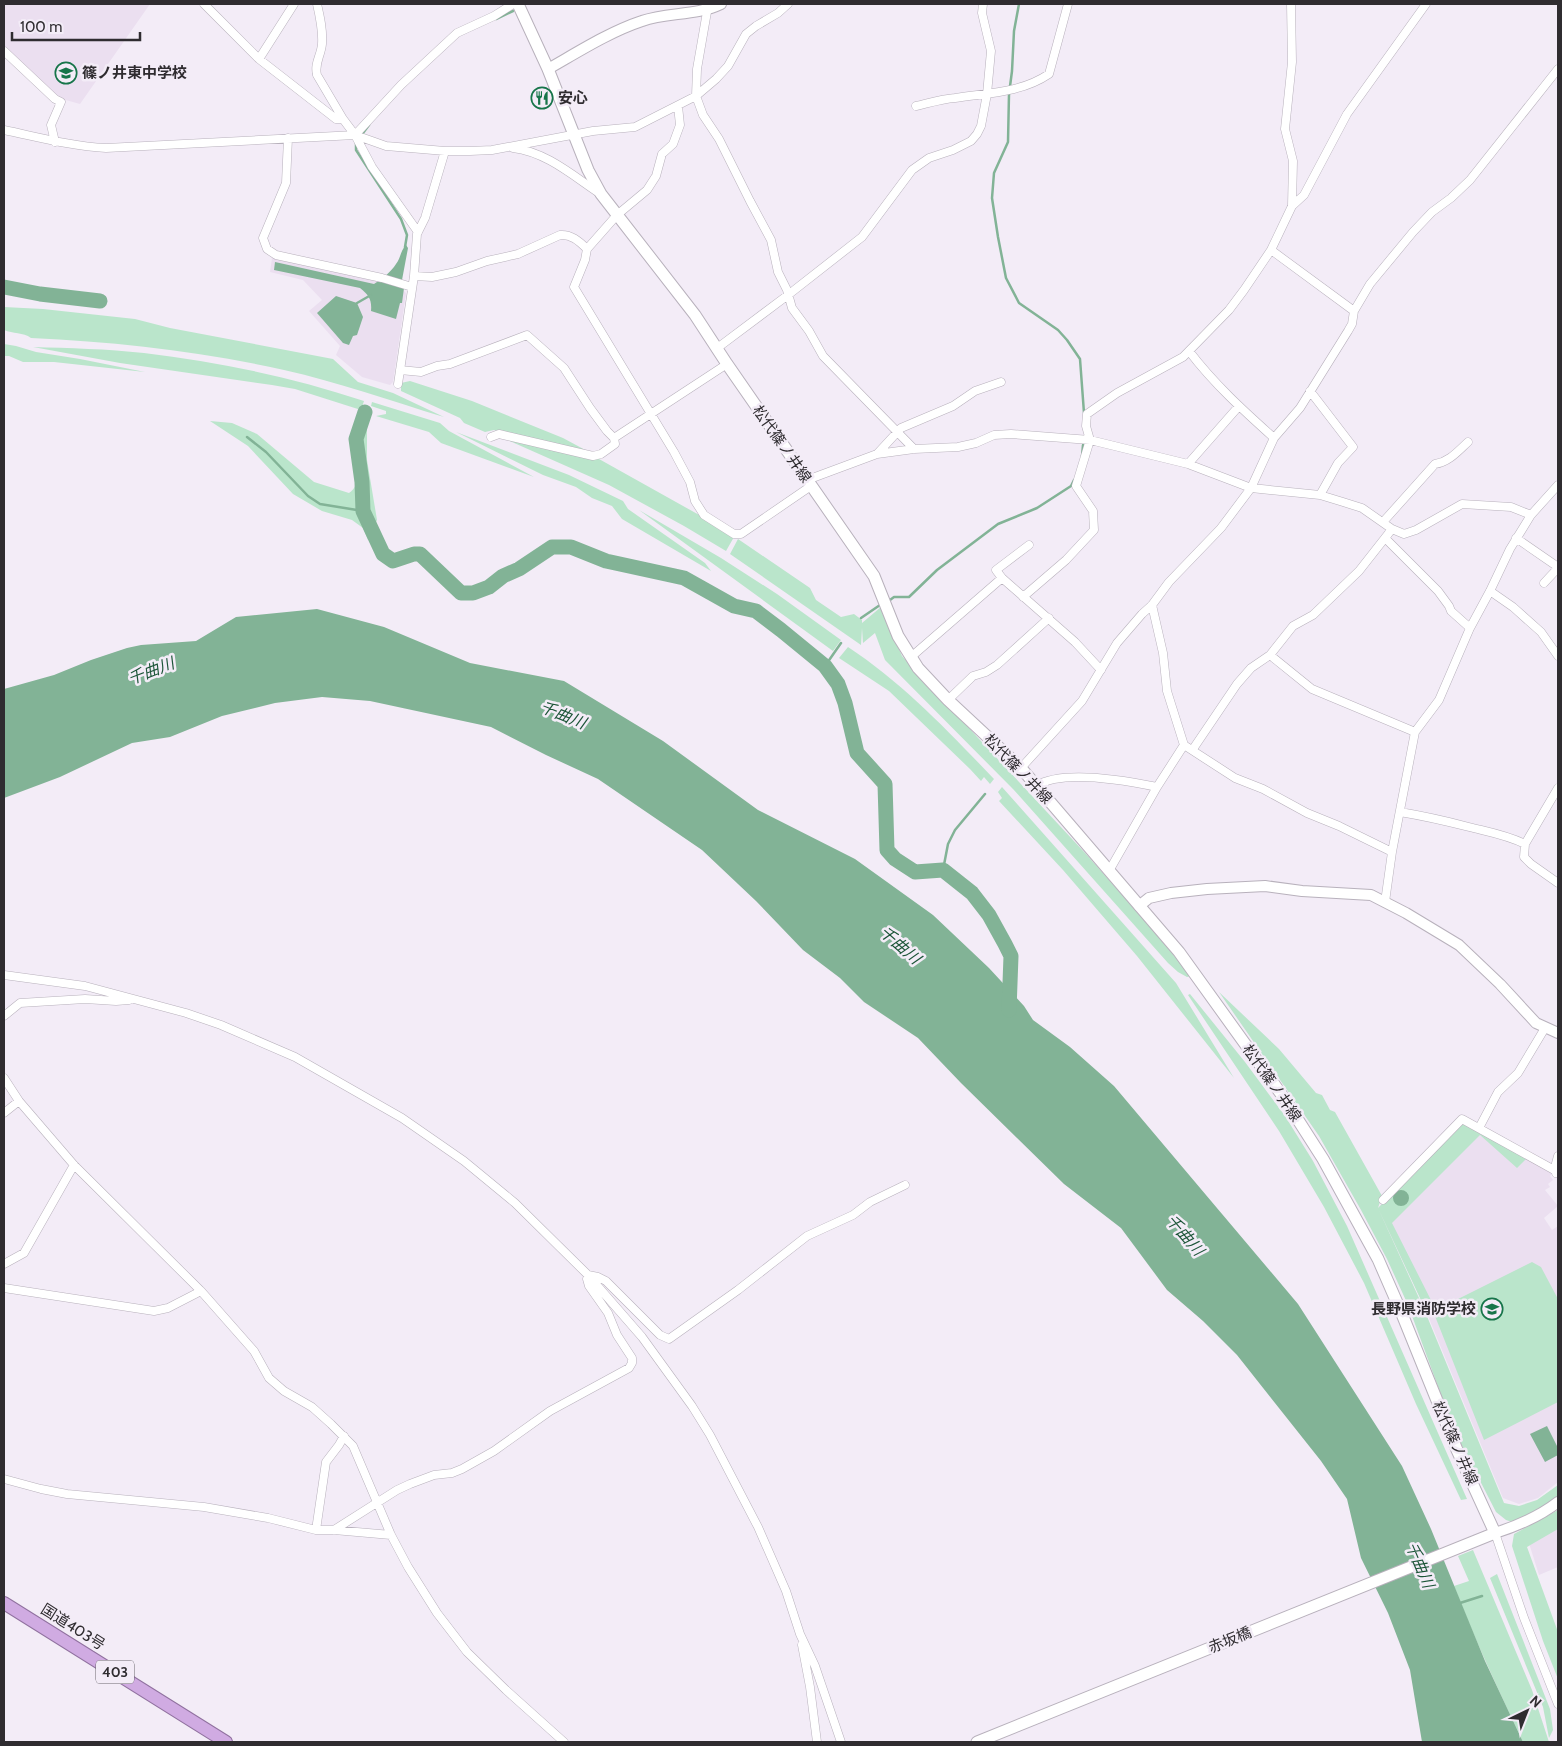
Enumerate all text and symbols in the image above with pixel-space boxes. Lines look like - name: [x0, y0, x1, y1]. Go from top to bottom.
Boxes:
- scale bar: [12, 10, 140, 42]
- text: 100 m: [20, 18, 62, 36]
- school or university icon: 篠ノ井東中学校: [54, 61, 78, 85]
- place label: 篠ノ井東中学校: [82, 64, 187, 82]
- restaurant icon: 安心: [530, 86, 554, 110]
- place label: 安心: [558, 89, 588, 107]
- street label: 松代篠ノ井線: [749, 402, 815, 486]
- water label: 千曲川: [125, 653, 179, 688]
- water label: 千曲川: [537, 697, 591, 734]
- street label: 松代篠ノ井線: [980, 730, 1056, 808]
- water label: 千曲川: [876, 922, 926, 969]
- street label: 松代篠ノ井線: [1239, 1041, 1305, 1125]
- water label: 千曲川: [1162, 1211, 1209, 1261]
- school or university icon: 長野県消防学校: [1480, 1297, 1504, 1321]
- place label: 長野県消防学校: [1371, 1300, 1476, 1318]
- street label: 松代篠ノ井線: [1428, 1398, 1482, 1488]
- water label: 千曲川: [1402, 1539, 1439, 1593]
- street label: 国道403号: [38, 1600, 108, 1654]
- street label: 赤坂橋: [1206, 1623, 1254, 1657]
- road number: 403: [96, 1660, 134, 1684]
- north arrow: [1502, 1686, 1552, 1736]
- text: N: [1526, 1692, 1546, 1711]

